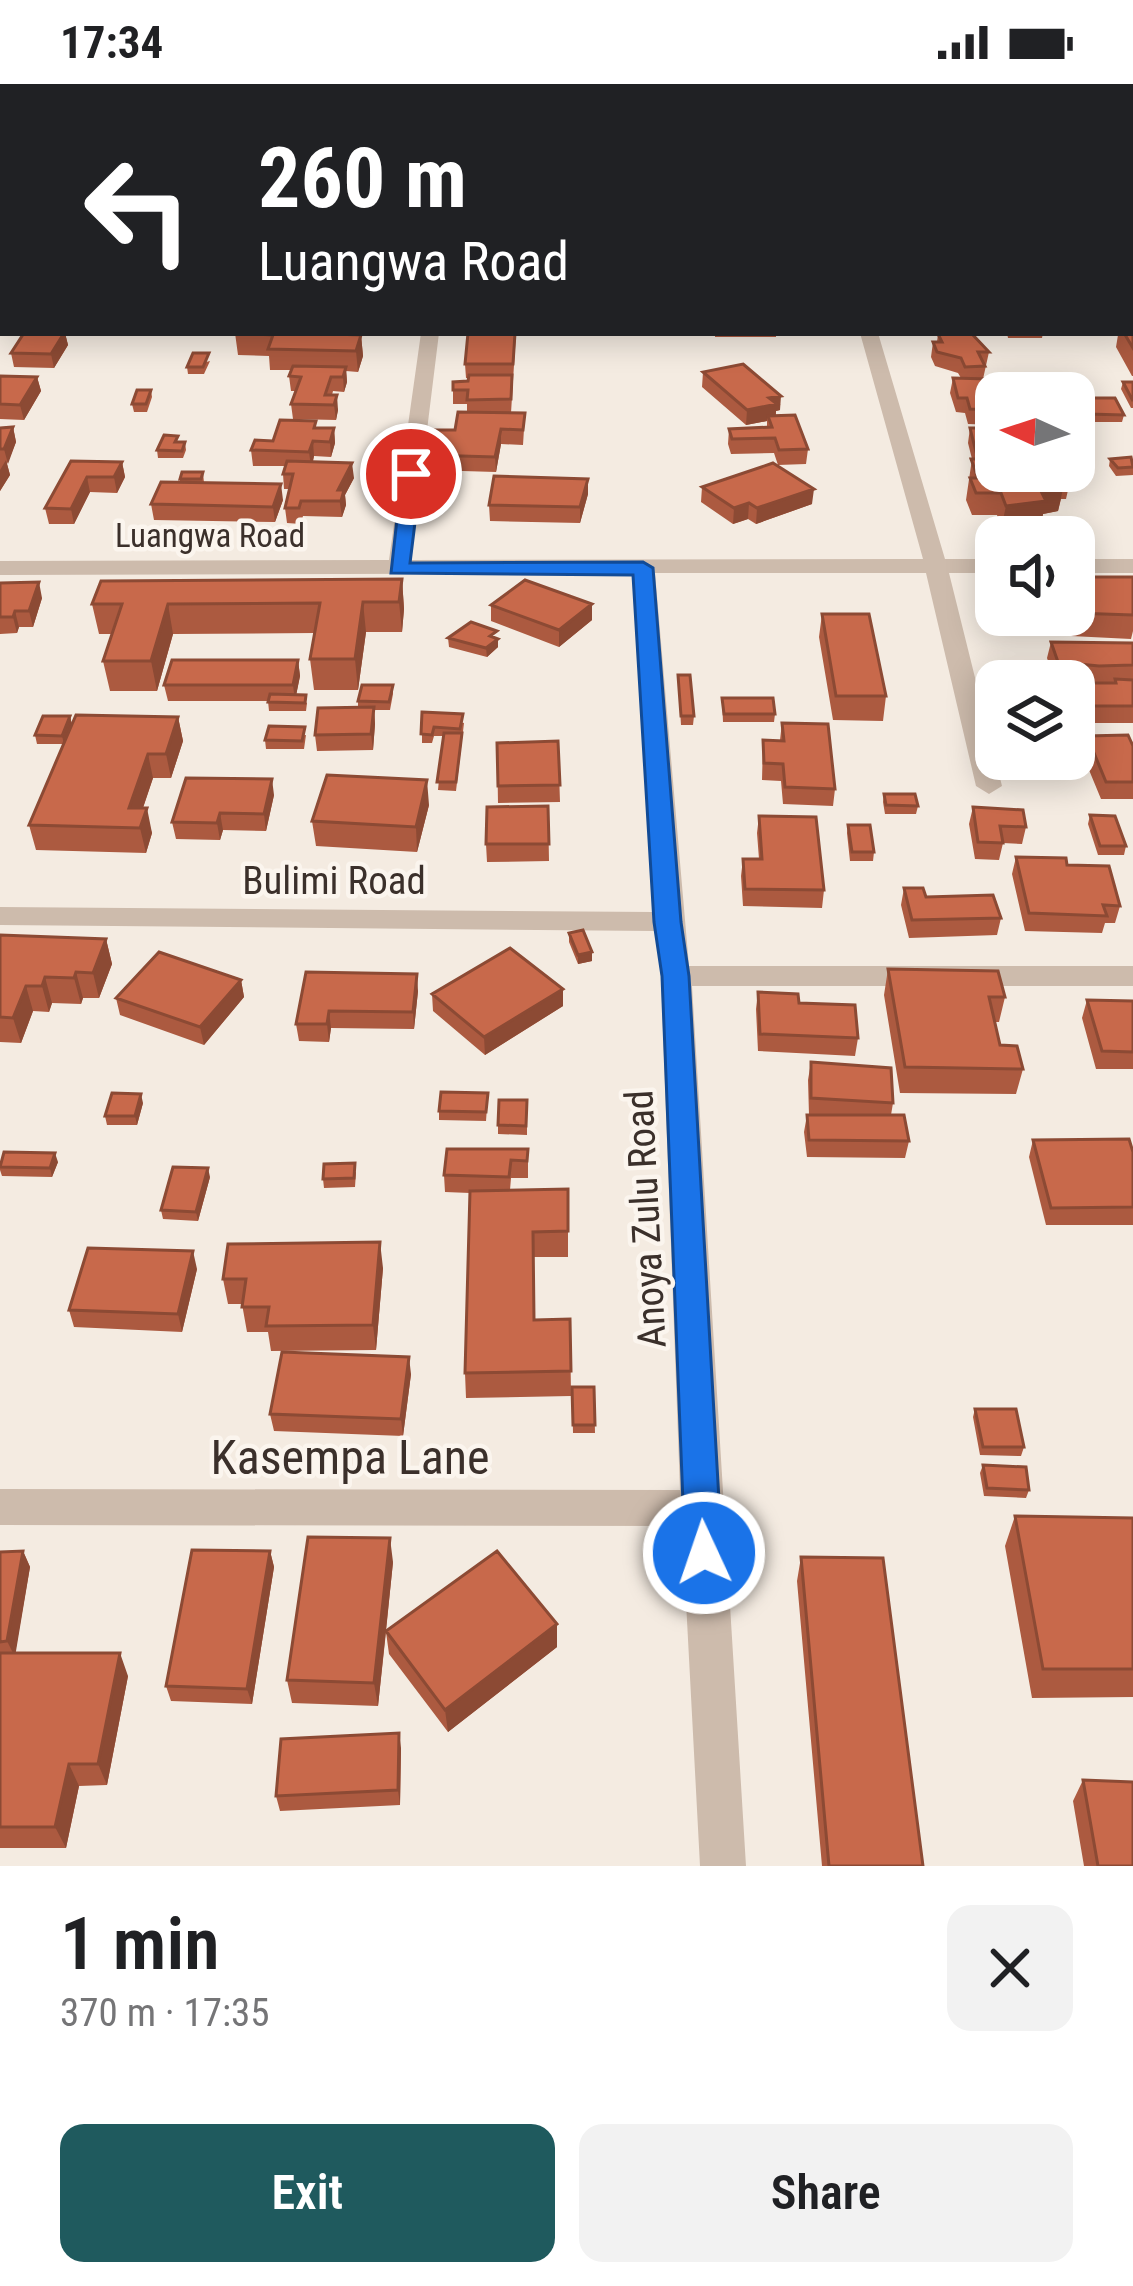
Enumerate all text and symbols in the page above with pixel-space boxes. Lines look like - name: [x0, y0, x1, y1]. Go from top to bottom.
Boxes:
- text: 17:34: [60, 16, 163, 69]
- text: 260 m: [258, 129, 467, 228]
- icon: left: [60, 132, 216, 288]
- text: Luangwa Road: [258, 230, 569, 293]
- north arrow: [975, 372, 1095, 492]
- map controls: [975, 372, 1095, 780]
- pin: [360, 423, 462, 525]
- icon: arrive: [378, 441, 444, 507]
- street label: Luangwa Road: [115, 516, 305, 555]
- button: sound: [975, 516, 1095, 636]
- button: layers: [975, 660, 1095, 780]
- street label: Bulimi Road: [242, 858, 426, 904]
- street label: Anoya Zulu Road: [616, 1089, 676, 1349]
- street label: Kasempa Lane: [211, 1429, 489, 1486]
- position arrow: [641, 1490, 767, 1616]
- text: 1 min: [60, 1902, 219, 1987]
- button: close: [947, 1905, 1073, 2031]
- text: 370 m · 17:35: [60, 1990, 270, 2036]
- button: Exit: [60, 2124, 555, 2262]
- button: Share: [579, 2124, 1073, 2262]

